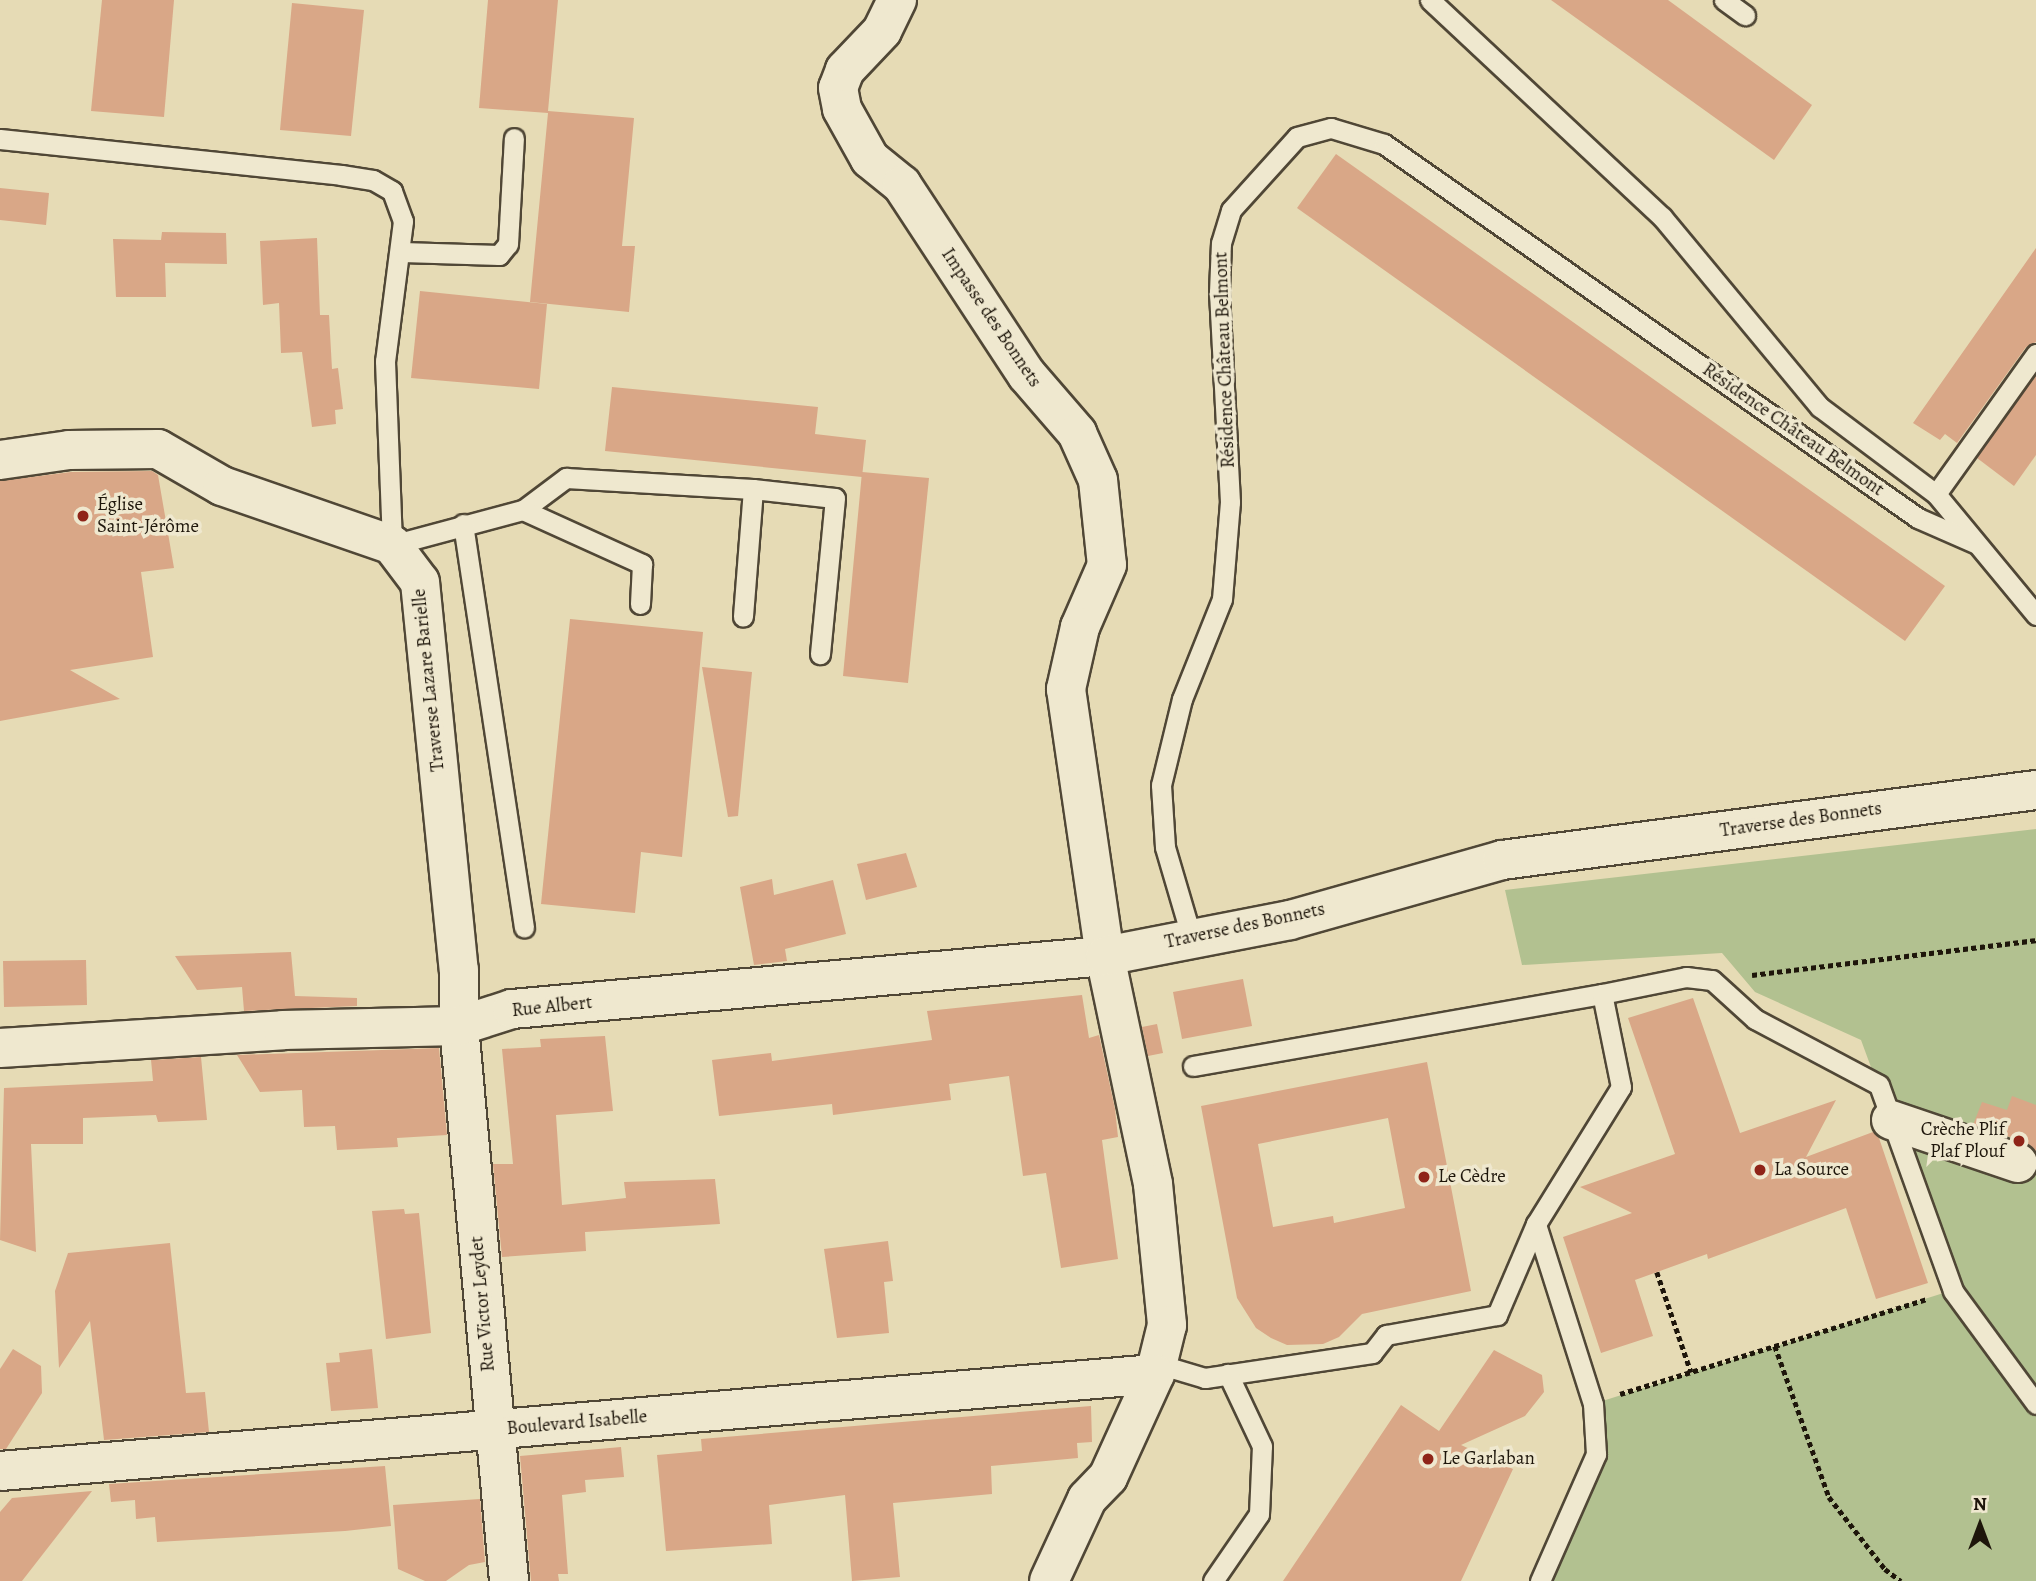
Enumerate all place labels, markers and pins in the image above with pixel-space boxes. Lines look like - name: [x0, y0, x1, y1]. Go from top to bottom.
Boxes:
- place label: Église Saint-Jérôme: [97, 494, 199, 538]
- marker: Église Saint-Jérôme: [75, 508, 91, 524]
- place label: Crèche Plif Plaf Plouf: [1921, 1119, 2005, 1163]
- marker: Crèche Plif Plaf Plouf: [2011, 1133, 2027, 1149]
- place label: La Source: [1774, 1159, 1849, 1181]
- marker: La Source: [1752, 1162, 1768, 1178]
- place label: Le Cèdre: [1438, 1166, 1506, 1188]
- marker: Le Cèdre: [1416, 1169, 1432, 1185]
- place label: Le Garlaban: [1442, 1448, 1535, 1470]
- marker: Le Garlaban: [1420, 1451, 1436, 1467]

